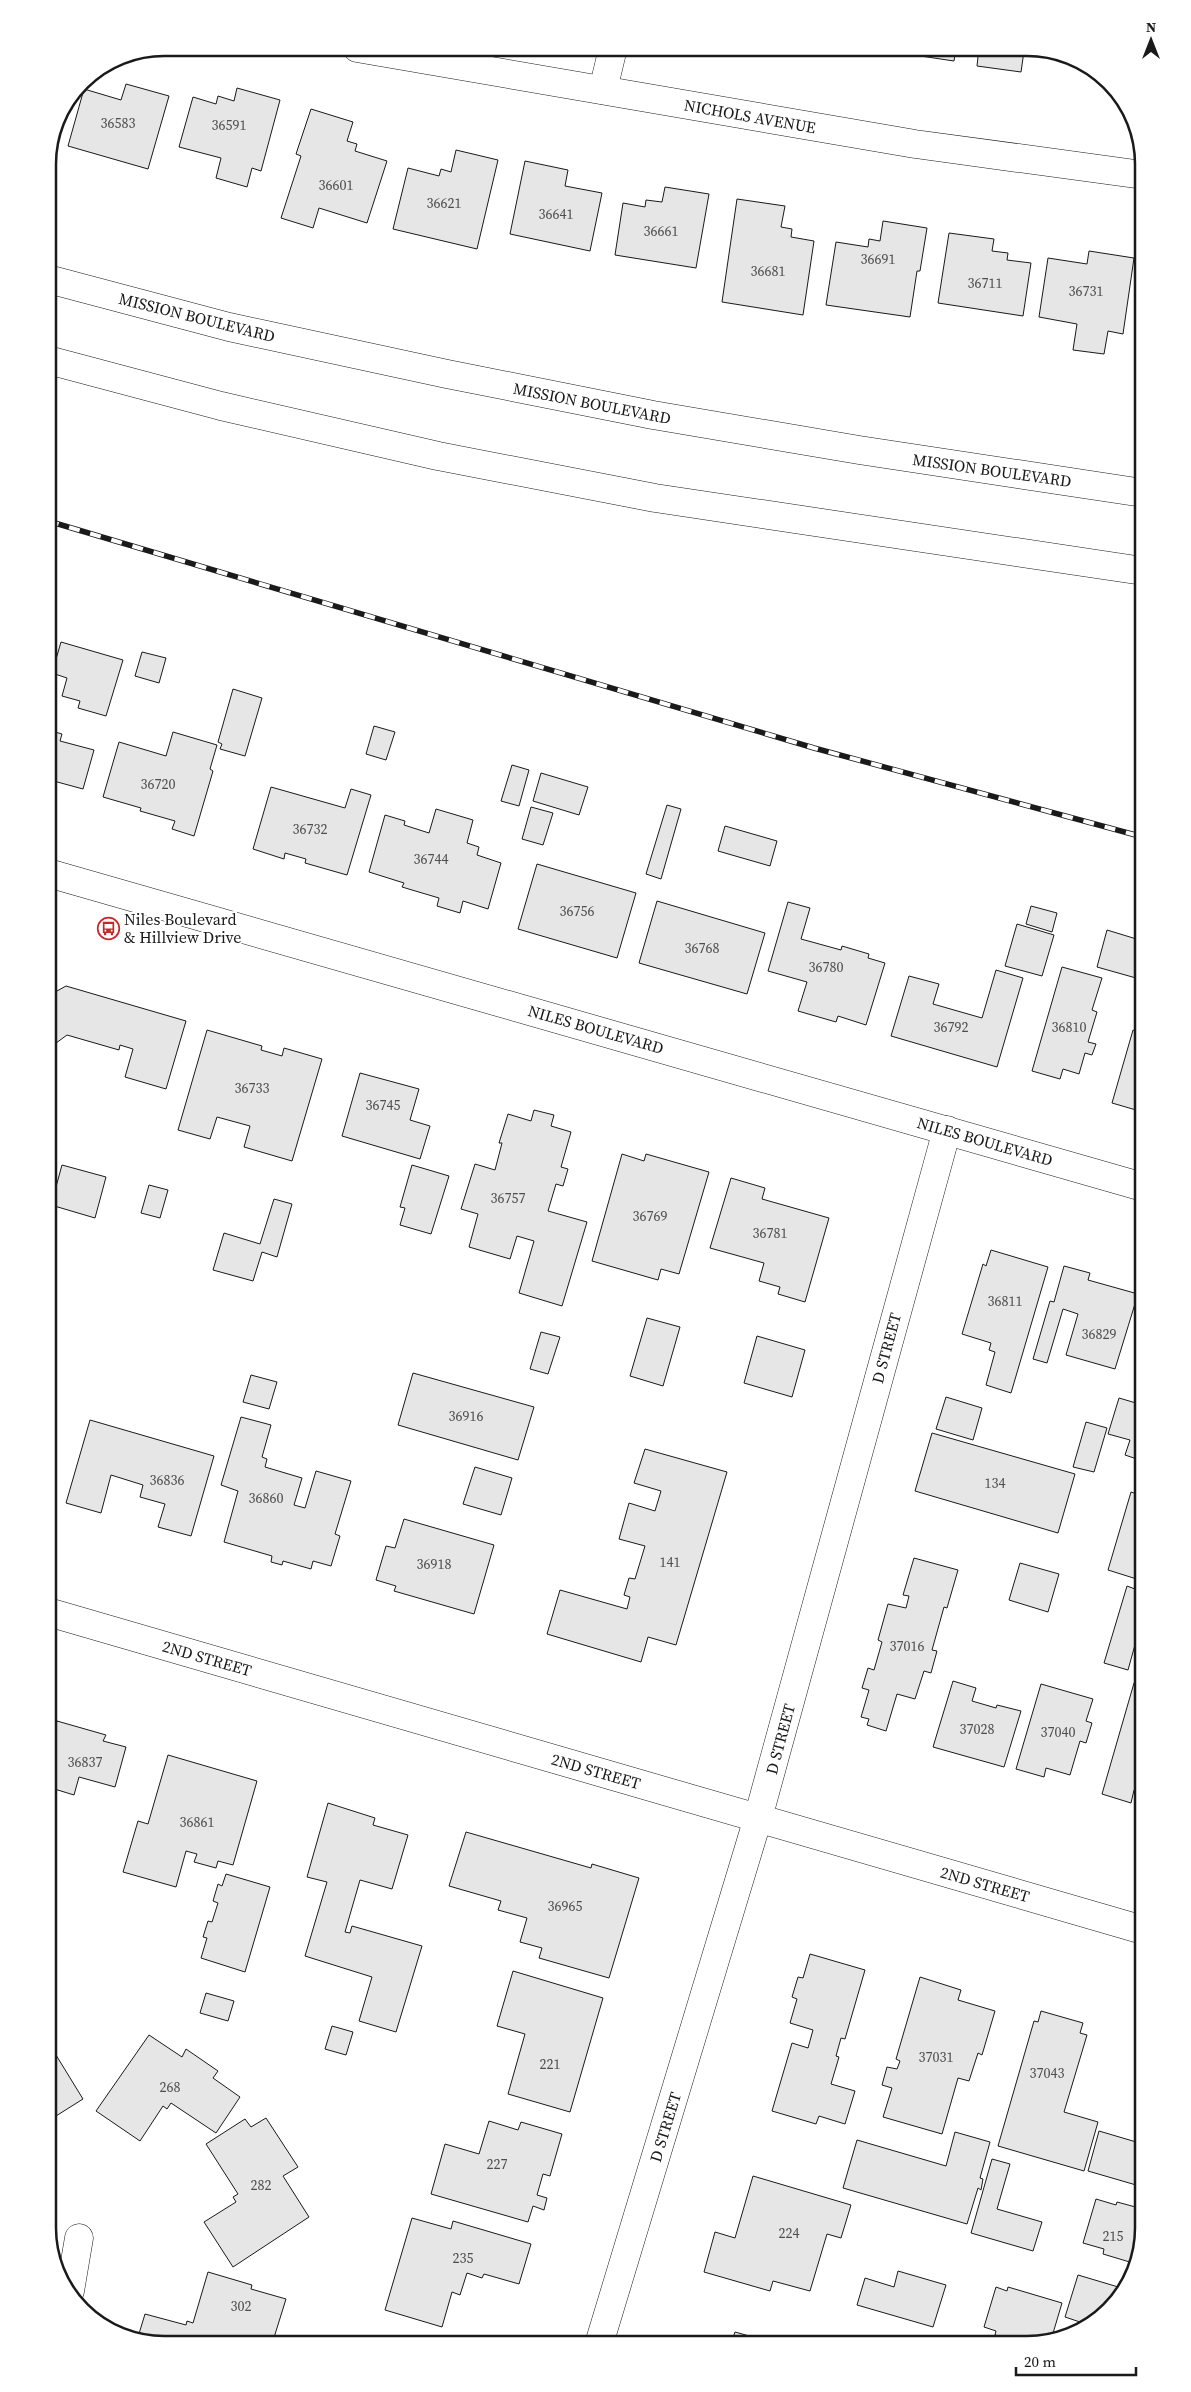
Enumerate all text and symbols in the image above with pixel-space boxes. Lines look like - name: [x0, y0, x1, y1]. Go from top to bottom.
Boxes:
- north arrow: [1126, 15, 1176, 65]
- text: N: [1146, 17, 1156, 37]
- street label: NICHOLS AVENUE: [682, 94, 818, 138]
- house number: 36583: [101, 113, 136, 133]
- house number: 36591: [212, 115, 247, 135]
- house number: 36601: [319, 175, 354, 195]
- house number: 36621: [427, 193, 462, 213]
- house number: 36641: [539, 204, 574, 224]
- house number: 36661: [644, 221, 679, 241]
- house number: 36691: [861, 249, 896, 269]
- house number: 36681: [751, 261, 786, 281]
- house number: 36711: [968, 273, 1003, 293]
- house number: 36731: [1069, 281, 1104, 301]
- street label: MISSION BOULEVARD: [117, 287, 277, 347]
- street label: MISSION BOULEVARD: [511, 377, 673, 429]
- street label: MISSION BOULEVARD: [911, 448, 1073, 492]
- house number: 36720: [141, 774, 176, 794]
- house number: 36732: [293, 819, 328, 839]
- house number: 36744: [414, 849, 449, 869]
- house number: 36756: [560, 901, 595, 921]
- place label: Niles Boulevard & Hillview Drive: [124, 908, 241, 948]
- bus stop icon: Niles Boulevard & Hillview Drive: [96, 916, 120, 940]
- house number: 36768: [685, 938, 720, 958]
- house number: 36780: [809, 957, 844, 977]
- street label: NILES BOULEVARD: [526, 999, 666, 1059]
- house number: 36792: [934, 1017, 969, 1037]
- house number: 36810: [1052, 1017, 1087, 1037]
- house number: 36733: [235, 1078, 270, 1098]
- house number: 36745: [366, 1095, 401, 1115]
- street label: NILES BOULEVARD: [915, 1111, 1055, 1171]
- house number: 36757: [491, 1188, 526, 1208]
- house number: 36769: [633, 1206, 668, 1226]
- house number: 36781: [753, 1223, 788, 1243]
- house number: 36811: [988, 1291, 1023, 1311]
- street label: D STREET: [866, 1310, 906, 1386]
- house number: 36829: [1082, 1324, 1117, 1344]
- house number: 36916: [449, 1406, 484, 1426]
- house number: 36836: [150, 1470, 185, 1490]
- house number: 134: [985, 1473, 1006, 1493]
- house number: 36860: [249, 1488, 284, 1508]
- house number: 141: [660, 1552, 681, 1572]
- house number: 36918: [417, 1554, 452, 1574]
- street label: 2ND STREET: [160, 1635, 254, 1681]
- house number: 37016: [890, 1636, 925, 1656]
- street label: D STREET: [760, 1701, 800, 1777]
- house number: 37028: [960, 1719, 995, 1739]
- house number: 37040: [1041, 1722, 1076, 1742]
- street label: 2ND STREET: [549, 1748, 643, 1794]
- house number: 36837: [68, 1752, 103, 1772]
- house number: 36861: [180, 1812, 215, 1832]
- street label: 2ND STREET: [938, 1861, 1032, 1907]
- house number: 36965: [548, 1896, 583, 1916]
- house number: 37031: [919, 2047, 954, 2067]
- house number: 221: [540, 2054, 561, 2074]
- house number: 37043: [1030, 2063, 1065, 2083]
- house number: 268: [160, 2077, 181, 2097]
- street label: D STREET: [644, 2089, 686, 2165]
- house number: 227: [487, 2154, 508, 2174]
- house number: 282: [251, 2175, 272, 2195]
- house number: 224: [779, 2223, 800, 2243]
- house number: 215: [1103, 2226, 1124, 2246]
- house number: 235: [453, 2248, 474, 2268]
- house number: 302: [231, 2296, 252, 2316]
- scale bar: [1016, 2344, 1136, 2376]
- text: 20 m: [1024, 2351, 1056, 2372]

